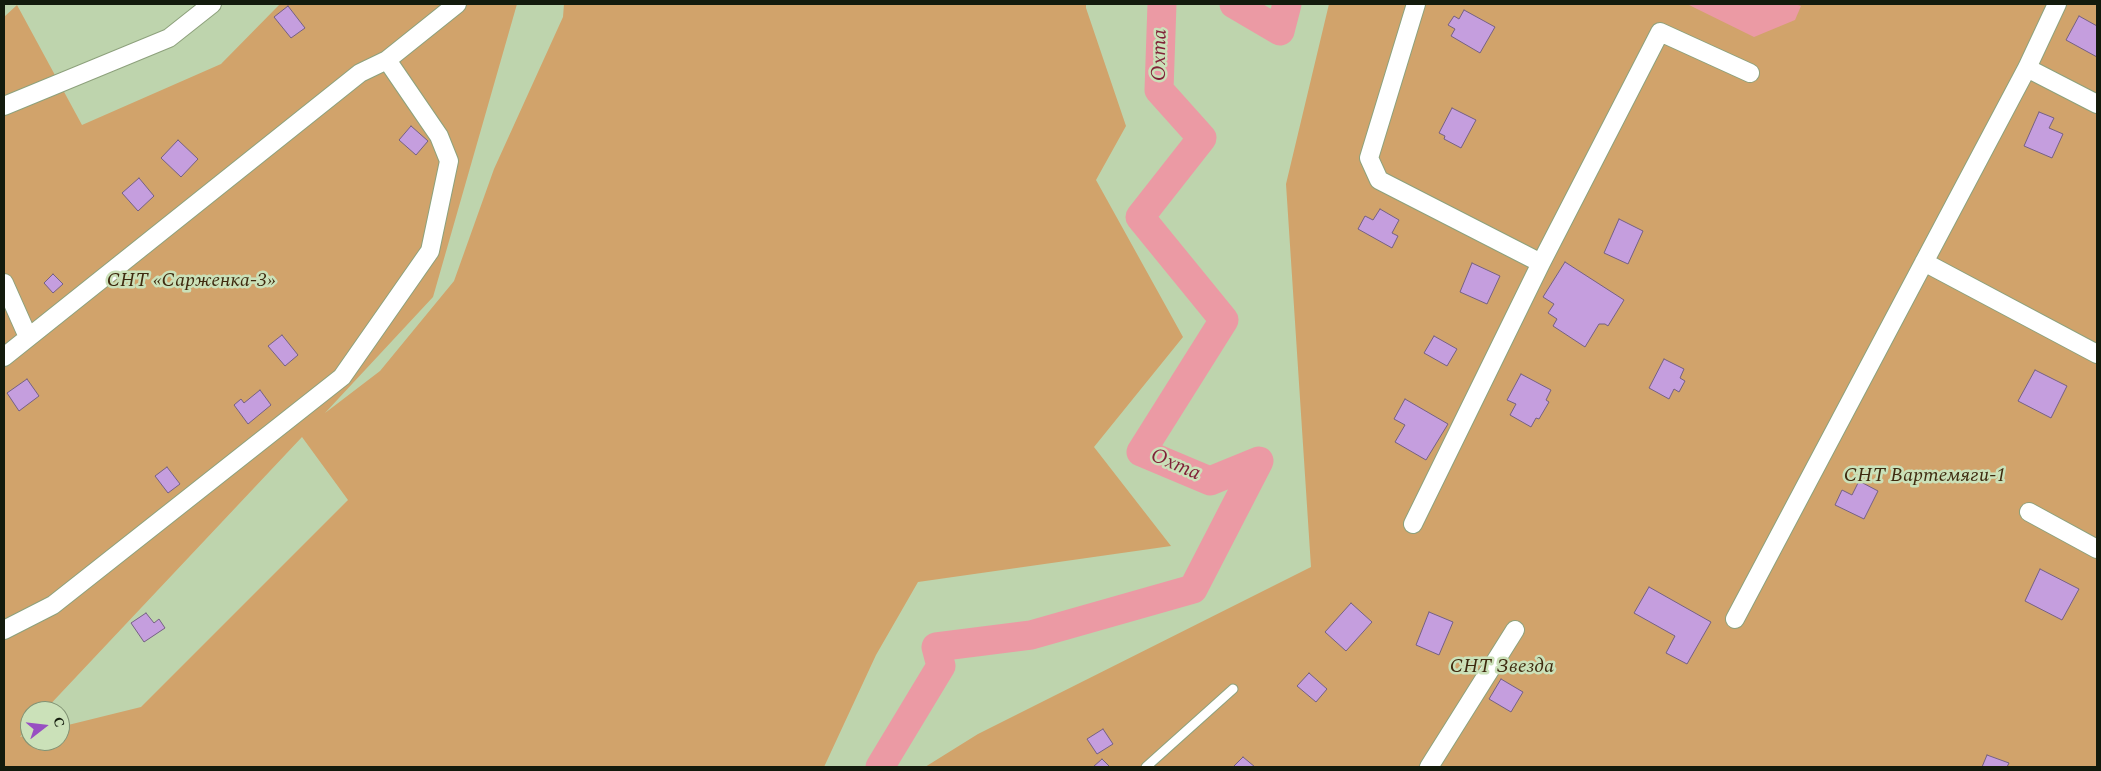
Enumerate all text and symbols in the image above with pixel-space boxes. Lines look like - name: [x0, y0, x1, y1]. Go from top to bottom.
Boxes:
- water label: Охта: [1148, 29, 1174, 81]
- park label: СНТ «Сарженка-3»: [107, 270, 275, 294]
- water label: Охта: [1146, 444, 1204, 488]
- park label: СНТ Вартемяги-1: [1844, 465, 2006, 489]
- park label: СНТ Звезда: [1450, 656, 1554, 680]
- north arrow: [20, 701, 70, 751]
- text: С: [47, 714, 70, 730]

